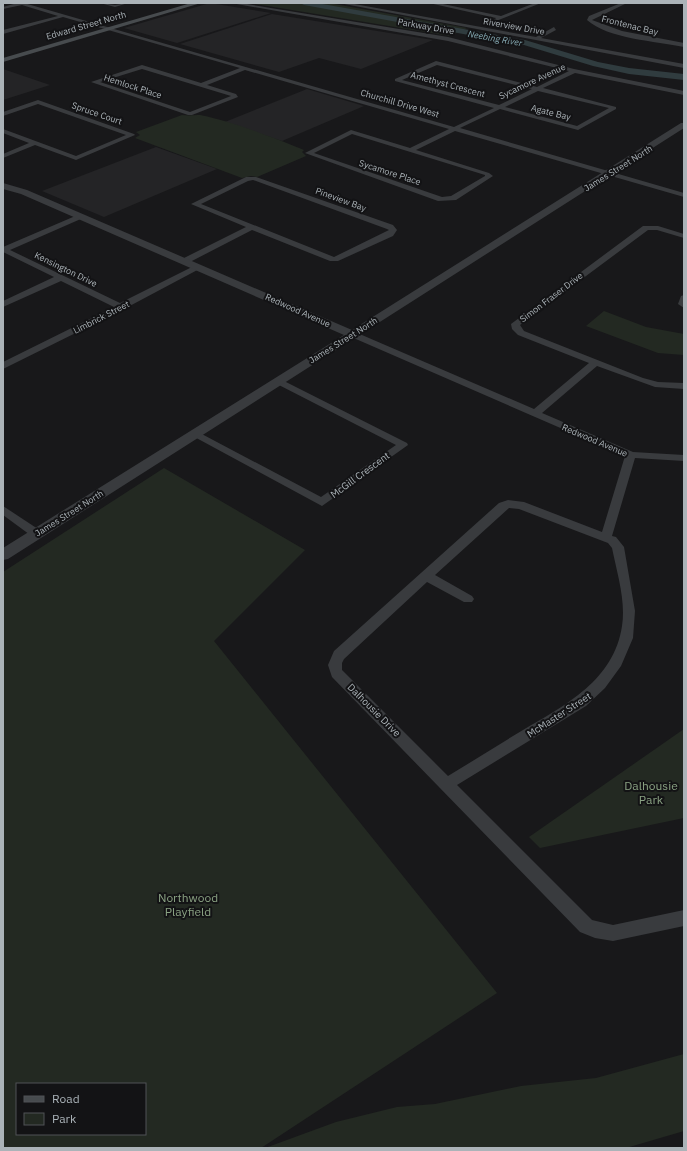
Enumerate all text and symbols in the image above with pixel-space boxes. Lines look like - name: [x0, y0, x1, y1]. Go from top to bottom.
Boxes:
- street label: Edward Street North: [45, 8, 127, 42]
- street label: Frontenac Bay: [601, 13, 660, 37]
- street label: Riverview Drive: [482, 15, 546, 37]
- street label: Parkway Drive: [397, 16, 455, 36]
- water label: Neebing River: [467, 28, 524, 48]
- street label: Sycamore Avenue: [497, 61, 567, 101]
- street label: Amethyst Crescent: [410, 69, 486, 99]
- street label: Hemlock Place: [103, 71, 163, 101]
- street label: Churchill Drive West: [359, 87, 441, 119]
- street label: Spruce Court: [70, 99, 124, 127]
- street label: Agate Bay: [530, 102, 573, 122]
- street label: James Street North: [582, 143, 654, 193]
- street label: Sycamore Place: [358, 157, 422, 187]
- street label: Pineview Bay: [314, 185, 368, 213]
- street label: Kensington Drive: [33, 249, 99, 289]
- street label: Simon Fraser Drive: [517, 270, 585, 324]
- street label: Redwood Avenue: [264, 291, 332, 329]
- street label: Limbrick Street: [71, 298, 131, 336]
- street label: James Street North: [307, 315, 379, 365]
- street label: Redwood Avenue: [561, 421, 629, 459]
- street label: McGill Crescent: [328, 449, 393, 501]
- street label: James Street North: [33, 488, 105, 538]
- street label: Dalhousie Drive: [345, 681, 404, 740]
- street label: McMaster Street: [524, 689, 594, 741]
- park label: Dalhousie Park: [624, 778, 678, 807]
- park label: Northwood Playfield: [158, 890, 218, 919]
- legend: [16, 1083, 146, 1135]
- text: Road: [52, 1091, 80, 1106]
- text: Park: [52, 1111, 77, 1126]

